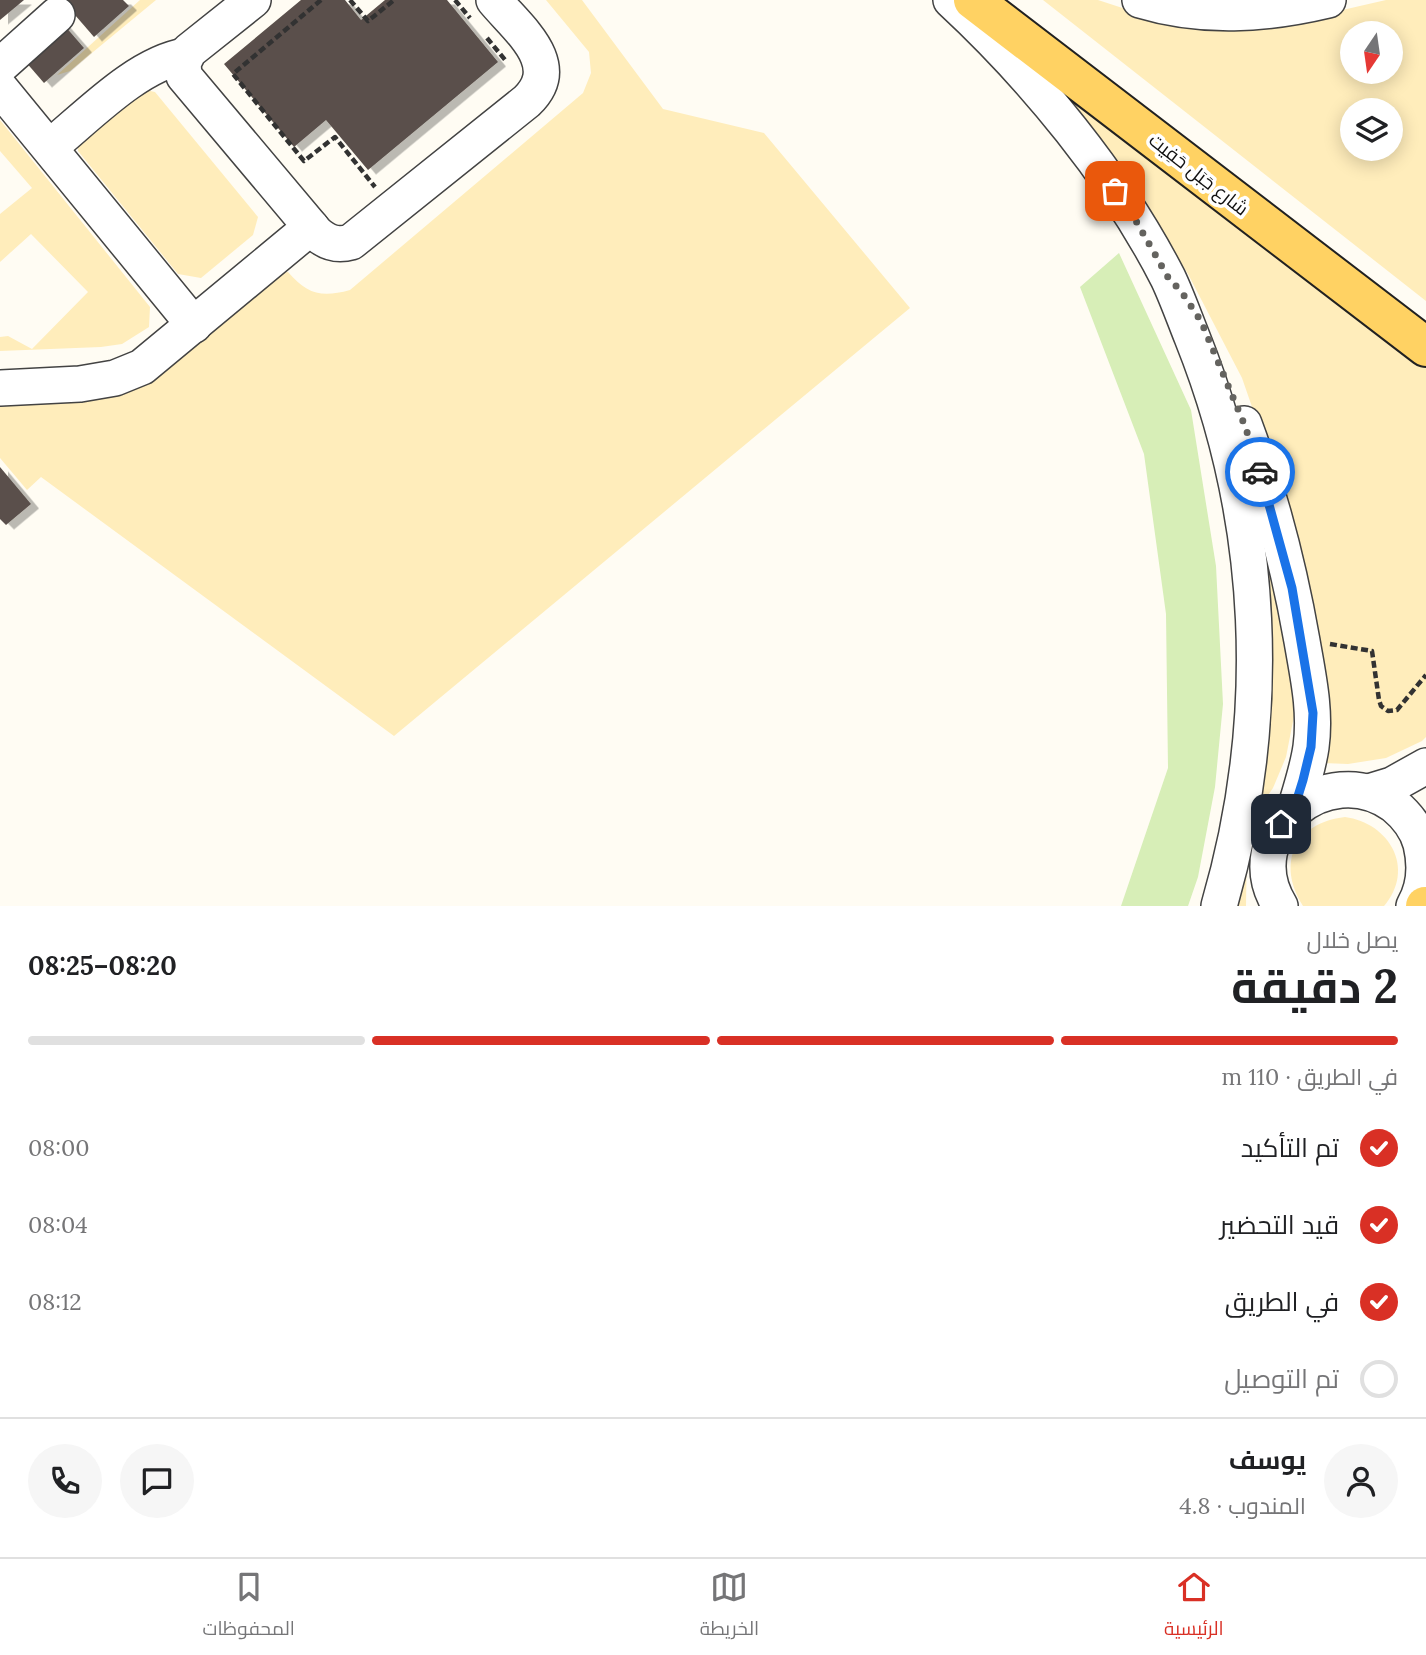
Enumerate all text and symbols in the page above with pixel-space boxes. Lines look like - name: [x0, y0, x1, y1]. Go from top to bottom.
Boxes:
- north arrow: [1340, 21, 1404, 84]
- map controls: [1340, 21, 1403, 161]
- button: layers: [1340, 98, 1403, 161]
- street label: شارع جَبَل حَفِيت: [1143, 128, 1254, 222]
- pin: [1085, 161, 1145, 221]
- icon: bag: [1096, 172, 1134, 210]
- courier: [1225, 437, 1295, 507]
- icon: car: [1241, 453, 1279, 491]
- pin: [1251, 794, 1311, 854]
- icon: home: [1262, 805, 1300, 843]
- text: يصل خلال: [1307, 925, 1398, 954]
- text: 08:20–08:25: [28, 949, 177, 982]
- text: 2 دقيقة: [1231, 957, 1398, 1016]
- text: في الطريق · 110 m: [1222, 1062, 1398, 1091]
- icon: check: [1360, 1129, 1398, 1167]
- text: تم التأكيد: [1241, 1131, 1339, 1164]
- text: 08:00: [28, 1133, 90, 1162]
- icon: check: [1360, 1206, 1398, 1244]
- text: قيد التحضير: [1220, 1208, 1339, 1241]
- text: 08:04: [28, 1210, 88, 1239]
- icon: check: [1360, 1283, 1398, 1321]
- text: في الطريق: [1225, 1285, 1339, 1318]
- text: 08:12: [28, 1287, 82, 1316]
- text: تم التوصيل: [1224, 1362, 1339, 1395]
- text: يوسف: [1229, 1443, 1306, 1476]
- button: phone: [28, 1444, 102, 1518]
- button: chat: [120, 1444, 194, 1518]
- button: person: [1324, 1444, 1398, 1518]
- text: المندوب · 4.8: [1179, 1491, 1306, 1520]
- tab: المحفوظات: [202, 1568, 295, 1646]
- tab: الخريطة: [700, 1568, 759, 1646]
- tab: الرئيسية: [1164, 1568, 1224, 1646]

